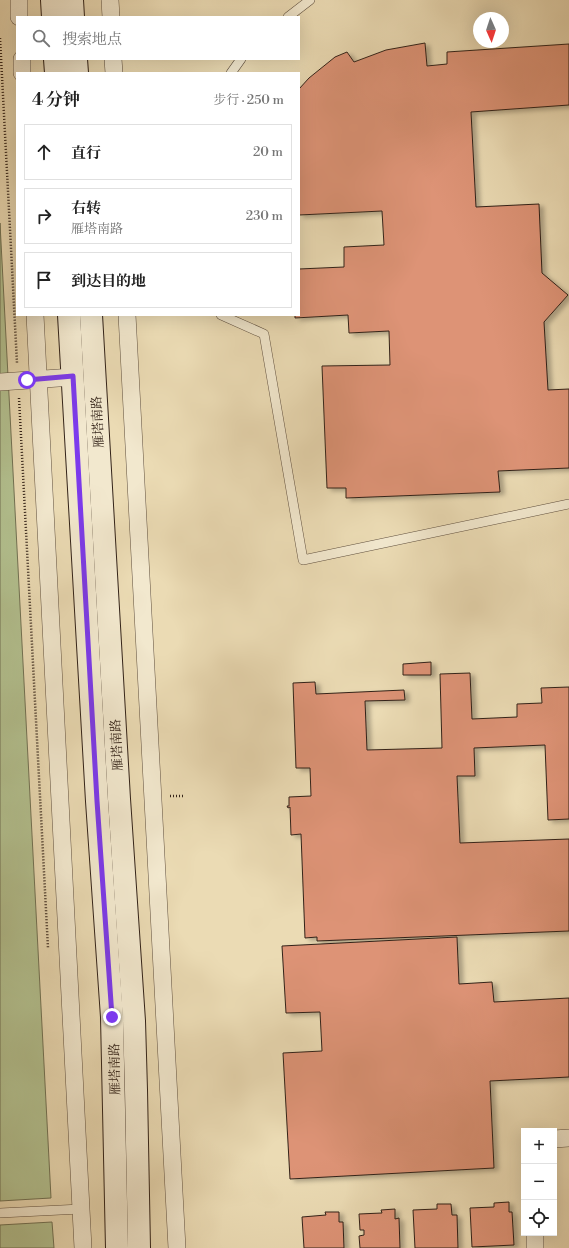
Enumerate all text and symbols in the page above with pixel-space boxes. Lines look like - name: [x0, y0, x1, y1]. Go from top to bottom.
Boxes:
- north arrow: [473, 12, 509, 48]
- search box: [16, 16, 300, 60]
- icon: search: [30, 27, 52, 49]
- text: 搜索地点: [62, 30, 122, 49]
- text: 4 分钟: [32, 89, 80, 111]
- text: 步行 · 250 m: [213, 92, 284, 108]
- icon: ahead: [33, 141, 55, 163]
- text: 直行: [71, 144, 101, 163]
- text: 20 m: [253, 144, 283, 160]
- text: 右转: [71, 199, 101, 218]
- icon: right: [33, 205, 55, 227]
- text: 230 m: [246, 208, 283, 224]
- text: 雁塔南路: [71, 221, 123, 237]
- icon: arrive: [33, 269, 55, 291]
- text: 到达目的地: [71, 272, 146, 291]
- route start: [18, 371, 36, 389]
- street label: 雁塔南路: [89, 396, 107, 448]
- street label: 雁塔南路: [108, 719, 126, 771]
- route end: [103, 1008, 121, 1026]
- street label: 雁塔南路: [107, 1043, 123, 1095]
- map controls: [521, 1128, 557, 1236]
- button: +: [521, 1128, 557, 1164]
- button: −: [521, 1164, 557, 1200]
- button: locate: [521, 1200, 557, 1236]

